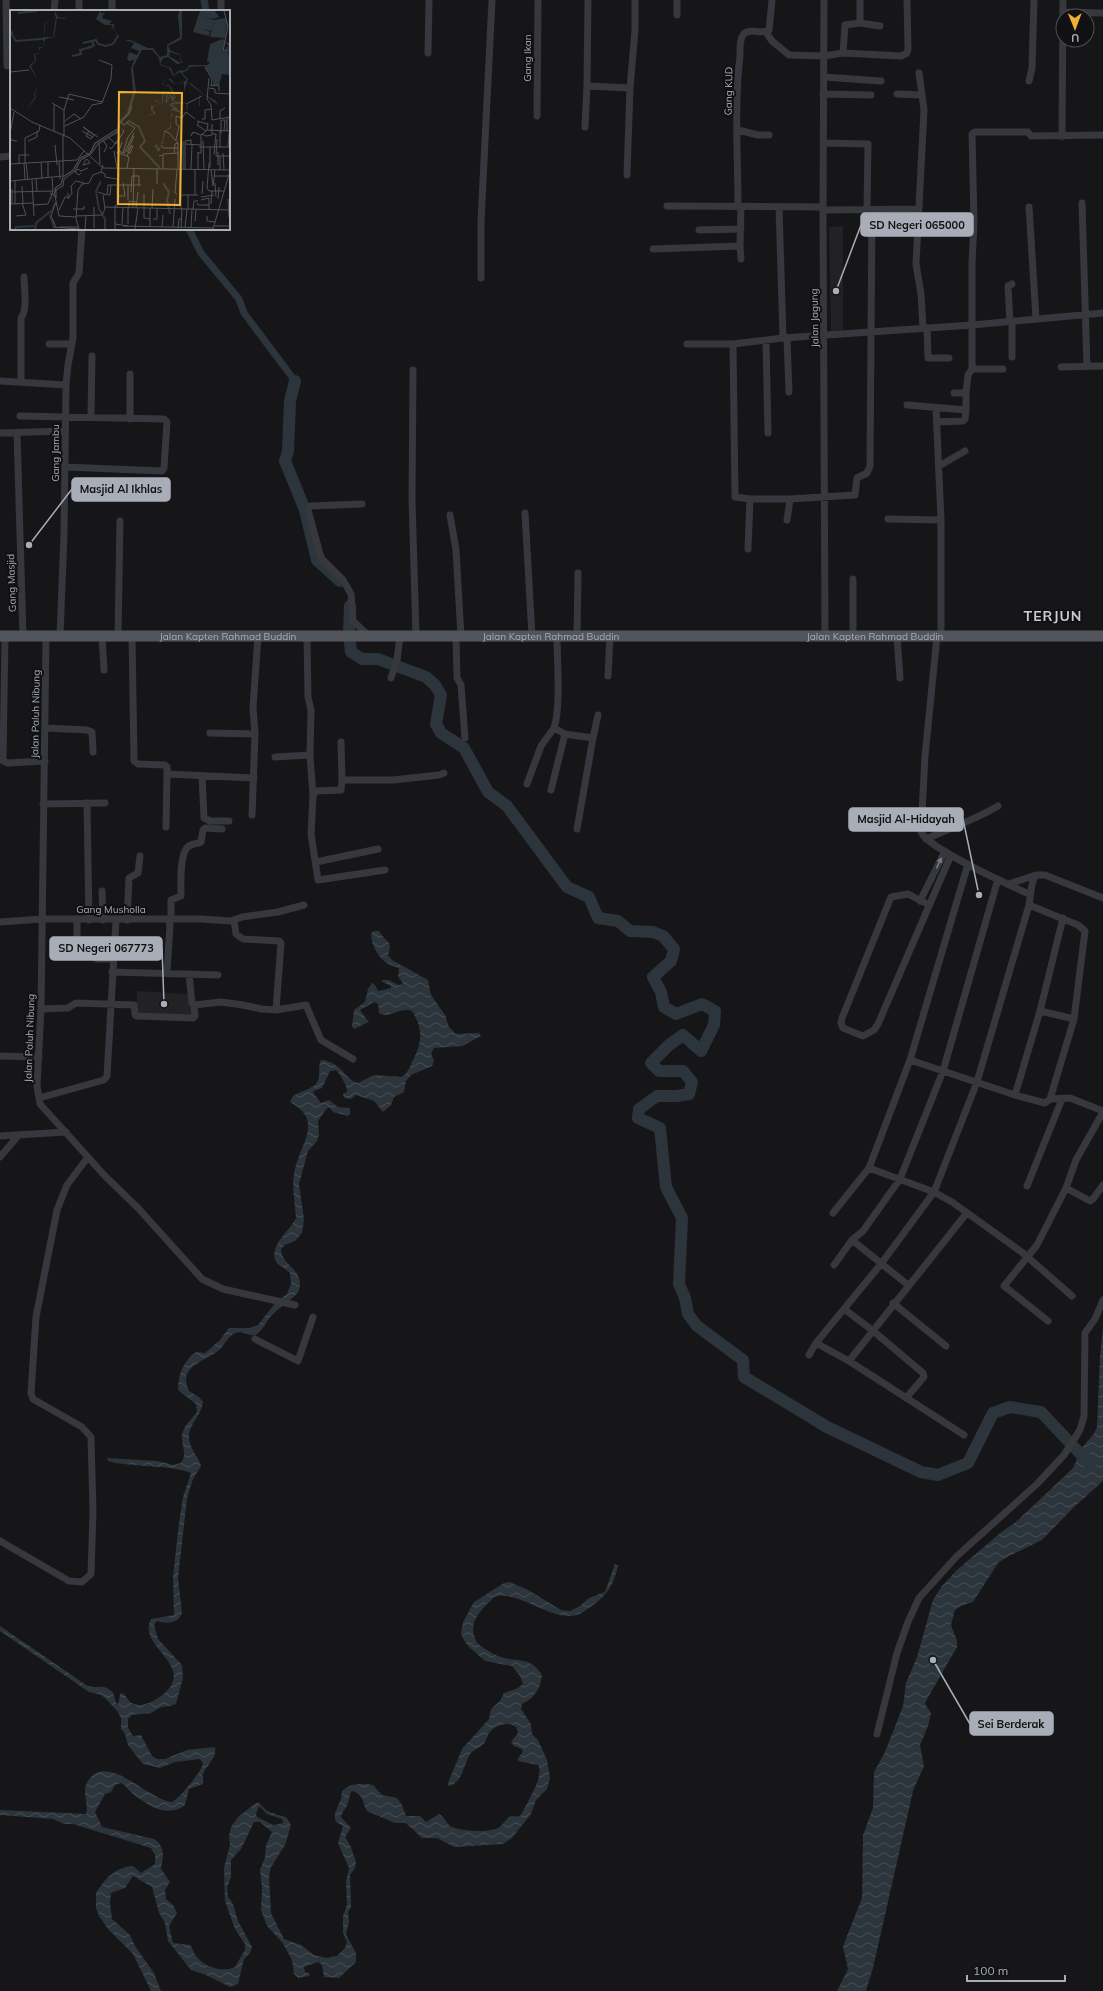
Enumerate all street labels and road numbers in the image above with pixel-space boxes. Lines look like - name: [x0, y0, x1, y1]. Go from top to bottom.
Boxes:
- street label: Gang Ikan: [521, 34, 534, 82]
- street label: Gang KUD: [722, 66, 735, 116]
- street label: Jalan Jagung: [807, 288, 822, 348]
- street label: Gang Jambu: [49, 424, 62, 482]
- street label: Gang Masjid: [4, 554, 19, 612]
- street label: Jalan Kapten Rahmad Buddin: [160, 630, 297, 643]
- street label: Jalan Kapten Rahmad Buddin: [483, 630, 620, 643]
- street label: Jalan Kapten Rahmad Buddin: [807, 630, 944, 643]
- street label: Jalan Paluh Nibung: [28, 670, 43, 758]
- street label: Gang Musholla: [76, 903, 146, 916]
- street label: Jalan Paluh Nibung: [21, 994, 38, 1082]

